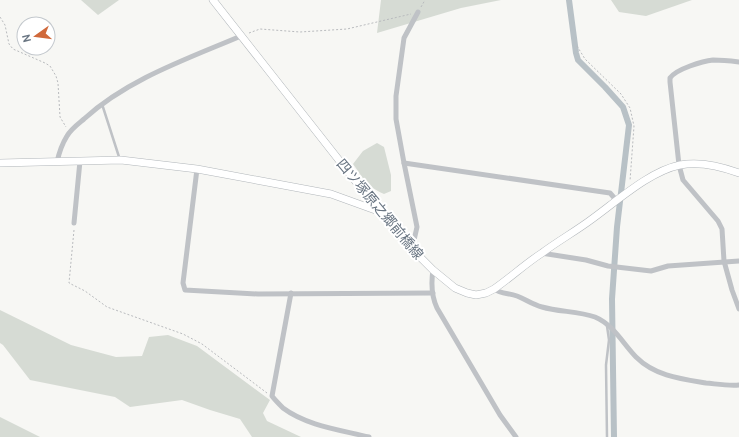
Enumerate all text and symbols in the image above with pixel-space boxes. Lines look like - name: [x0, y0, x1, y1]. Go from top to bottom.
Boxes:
- north arrow: [16, 16, 56, 56]
- text: N: [20, 33, 35, 44]
- street label: 四ツ塚原之郷前橋線: [332, 156, 427, 264]

